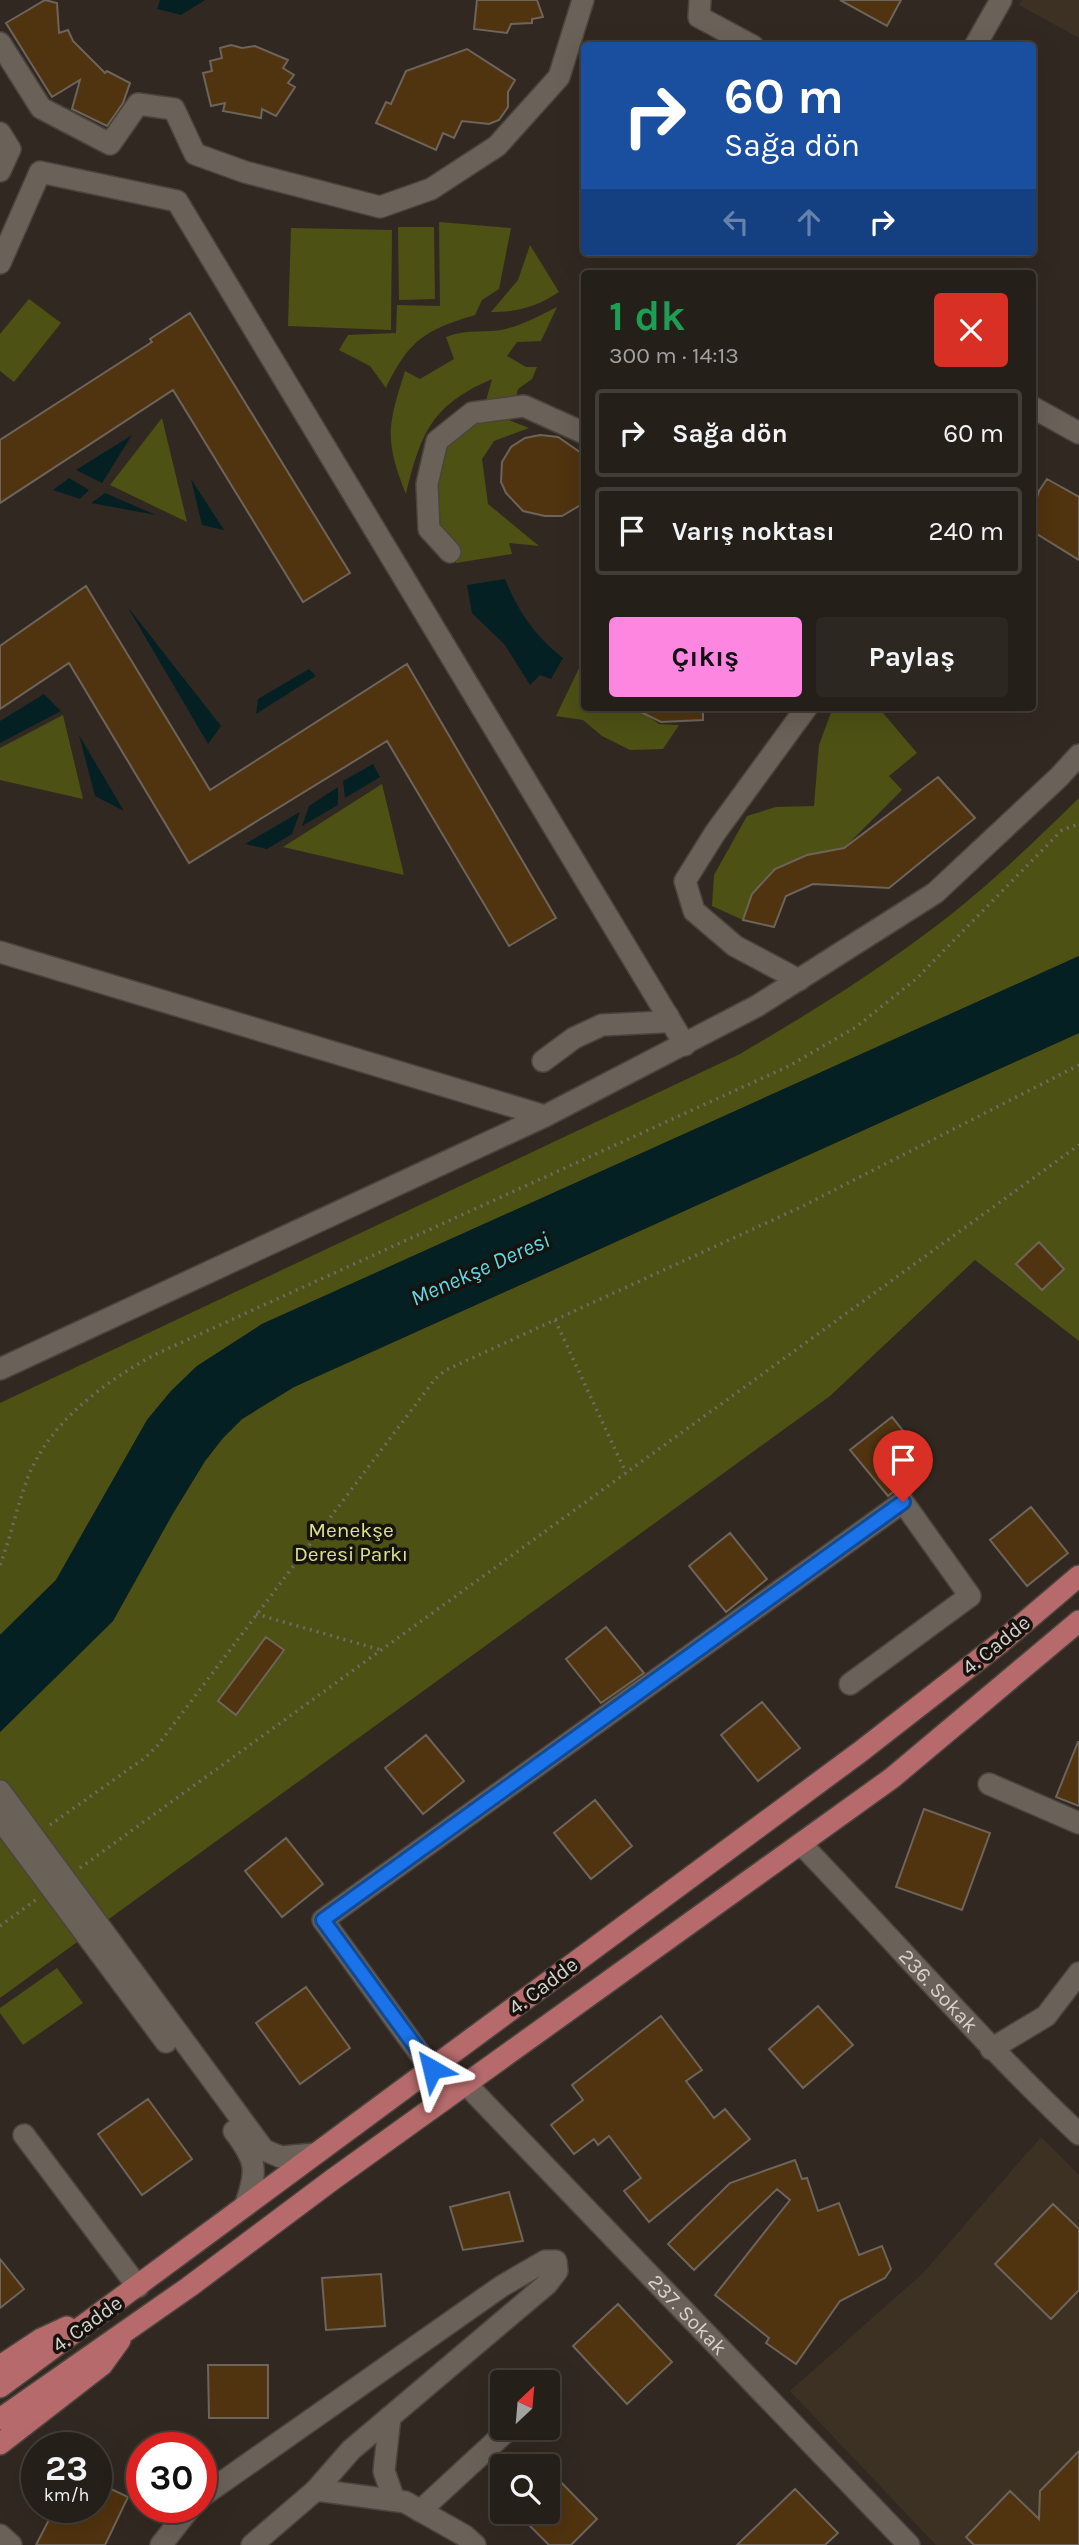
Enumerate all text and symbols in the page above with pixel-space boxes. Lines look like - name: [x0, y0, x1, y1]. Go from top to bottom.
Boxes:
- text: 60 m: [724, 68, 844, 125]
- icon: right: [609, 70, 700, 161]
- text: Sağa dön: [724, 127, 860, 164]
- icon: left: [717, 203, 755, 241]
- icon: ahead: [790, 203, 828, 241]
- icon: right: [863, 203, 901, 241]
- text: 1 dk: [609, 291, 685, 341]
- button: close: [934, 293, 1008, 367]
- text: 300 m · 14:13: [609, 342, 739, 369]
- icon: right: [613, 414, 651, 452]
- text: Sağa dön: [672, 418, 788, 449]
- text: 60 m: [943, 418, 1004, 449]
- icon: arrive: [613, 512, 651, 550]
- text: Varış noktası: [672, 516, 835, 547]
- text: 240 m: [928, 516, 1004, 547]
- button: Çıkış: [609, 617, 802, 697]
- button: Paylaş: [816, 617, 1008, 697]
- water label: Menekşe Deresi: [406, 1226, 554, 1312]
- pin: [873, 1430, 933, 1502]
- icon: arrive: [884, 1441, 922, 1479]
- park label: Menekşe Deresi Parkı: [294, 1518, 408, 1566]
- street label: 4. Cadde: [957, 1610, 1035, 1680]
- street label: 236. Sokak: [894, 1944, 983, 2037]
- street label: 4. Cadde: [504, 1952, 582, 2020]
- position arrow: [395, 2032, 469, 2106]
- street label: 237. Sokak: [644, 2269, 732, 2360]
- street label: 4. Cadde: [47, 2291, 127, 2357]
- north arrow: [490, 2370, 560, 2440]
- map controls: [490, 2370, 560, 2524]
- speed limit sign: 30: [126, 2432, 217, 2523]
- text: 23: [45, 2448, 88, 2489]
- button: search: [490, 2454, 560, 2524]
- text: km/h: [44, 2484, 89, 2506]

